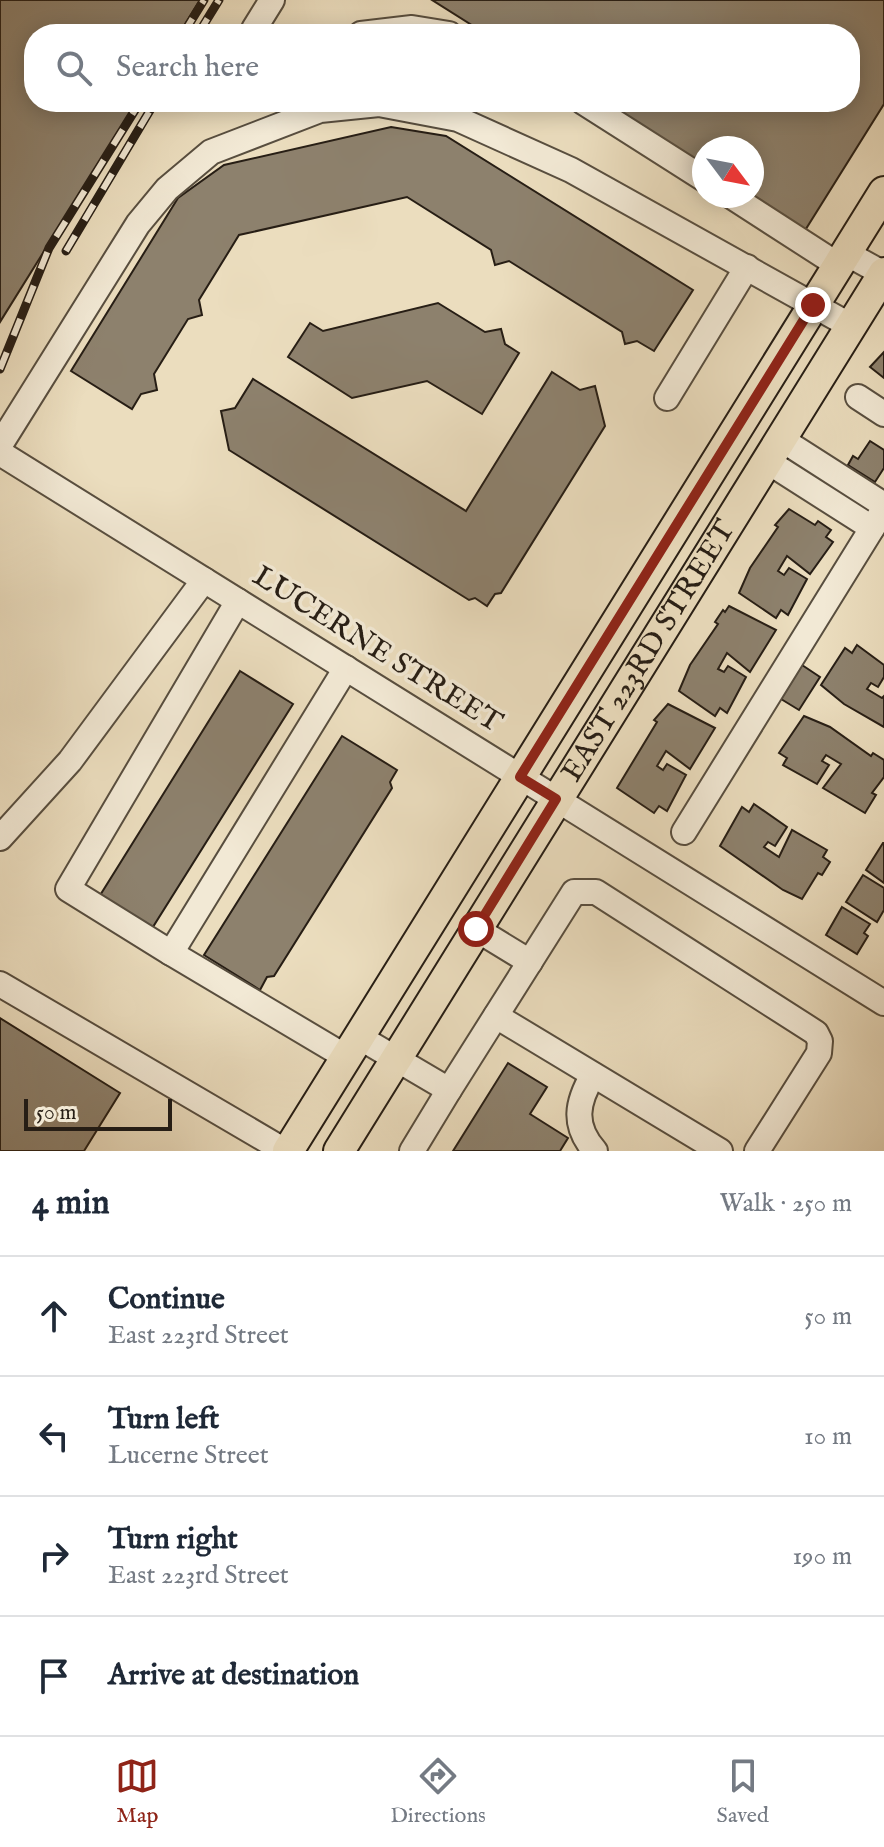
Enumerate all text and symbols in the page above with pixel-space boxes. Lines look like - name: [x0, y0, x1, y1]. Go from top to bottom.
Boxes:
- search box: [24, 24, 860, 112]
- icon: search: [52, 46, 96, 90]
- text: Search here: [116, 49, 259, 87]
- north arrow: [692, 136, 764, 208]
- route end: [795, 287, 831, 323]
- street label: EAST 223RD STREET: [554, 513, 745, 789]
- street label: LUCERNE STREET: [245, 558, 509, 742]
- route start: [458, 911, 494, 947]
- scale bar: [24, 1095, 172, 1131]
- text: 50 m: [36, 1099, 77, 1127]
- text: 4 min: [32, 1182, 110, 1225]
- text: Walk · 250 m: [719, 1187, 852, 1220]
- text: Continue: [108, 1281, 225, 1319]
- icon: ahead: [32, 1294, 76, 1338]
- text: 50 m: [804, 1300, 852, 1333]
- text: East 223rd Street: [108, 1319, 289, 1352]
- text: Turn left: [108, 1401, 219, 1439]
- icon: left: [32, 1414, 76, 1458]
- text: 10 m: [804, 1420, 852, 1453]
- text: Lucerne Street: [108, 1439, 269, 1472]
- text: Turn right: [108, 1521, 238, 1559]
- icon: right: [32, 1534, 76, 1578]
- text: 190 m: [792, 1540, 852, 1573]
- text: East 223rd Street: [108, 1559, 289, 1592]
- icon: arrive: [32, 1654, 76, 1698]
- text: Arrive at destination: [108, 1657, 359, 1695]
- tab: Map: [115, 1754, 159, 1830]
- tab: Directions: [390, 1754, 486, 1830]
- tab: Saved: [717, 1754, 769, 1830]

